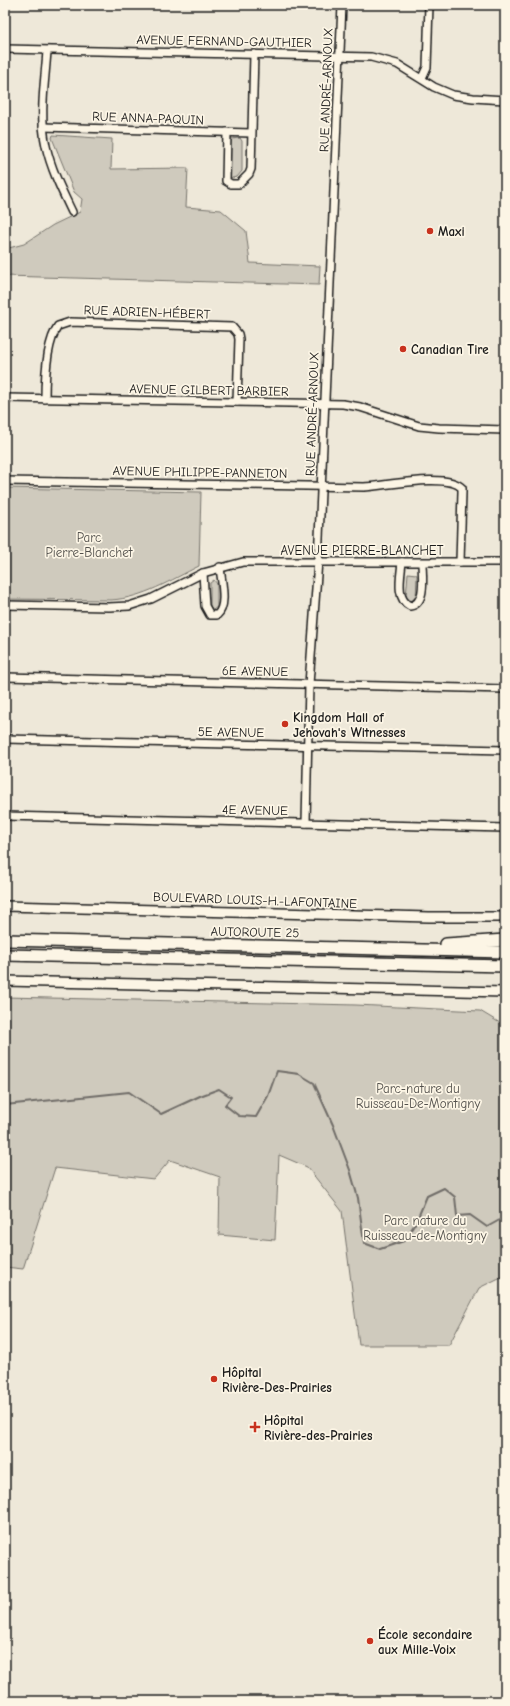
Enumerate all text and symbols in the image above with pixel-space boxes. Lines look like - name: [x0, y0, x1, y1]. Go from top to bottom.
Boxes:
- street label: RUE ANDRÉ-ARNOUX: [315, 28, 336, 152]
- street label: AVENUE FERNAND-GAUTHIER: [136, 32, 312, 50]
- street label: RUE ANNA-PAQUIN: [92, 109, 204, 127]
- place label: Maxi: [438, 224, 465, 239]
- marker: Maxi: [425, 226, 435, 236]
- street label: RUE ADRIEN-HÉBERT: [83, 301, 211, 322]
- place label: Canadian Tire: [411, 342, 489, 357]
- marker: Canadian Tire: [398, 344, 408, 354]
- street label: RUE ANDRÉ-ARNOUX: [301, 352, 322, 476]
- street label: AVENUE GILBERT BARBIER: [129, 381, 289, 399]
- street label: AVENUE PHILIPPE-PANNETON: [113, 463, 287, 481]
- park label: Parc Pierre-Blanchet: [46, 530, 134, 560]
- street label: AVENUE PIERRE-BLANCHET: [281, 543, 444, 558]
- street label: 6E AVENUE: [222, 663, 288, 679]
- place label: Kingdom Hall of Jehovah's Witnesses: [293, 710, 406, 740]
- marker: Kingdom Hall of Jehovah's Witnesses: [280, 719, 290, 729]
- street label: 5E AVENUE: [198, 724, 264, 740]
- street label: 4E AVENUE: [222, 802, 288, 818]
- street label: BOULEVARD LOUIS-H.-LAFONTAINE: [153, 889, 357, 911]
- street label: AUTOROUTE 25: [210, 924, 300, 940]
- park label: Parc-nature du Ruisseau-De-Montigny: [356, 1081, 481, 1111]
- park label: Parc nature du Ruisseau-de-Montigny: [363, 1213, 487, 1243]
- place label: Hôpital Rivière-Des-Prairies: [222, 1365, 332, 1395]
- marker: Hôpital Rivière-Des-Prairies: [209, 1374, 219, 1384]
- place label: Hôpital Rivière-des-Prairies: [264, 1413, 373, 1443]
- marker: Hôpital Rivière-des-Prairies: [249, 1421, 261, 1433]
- place label: École secondaire aux Mille-Voix: [378, 1626, 473, 1657]
- marker: École secondaire aux Mille-Voix: [365, 1636, 375, 1646]

